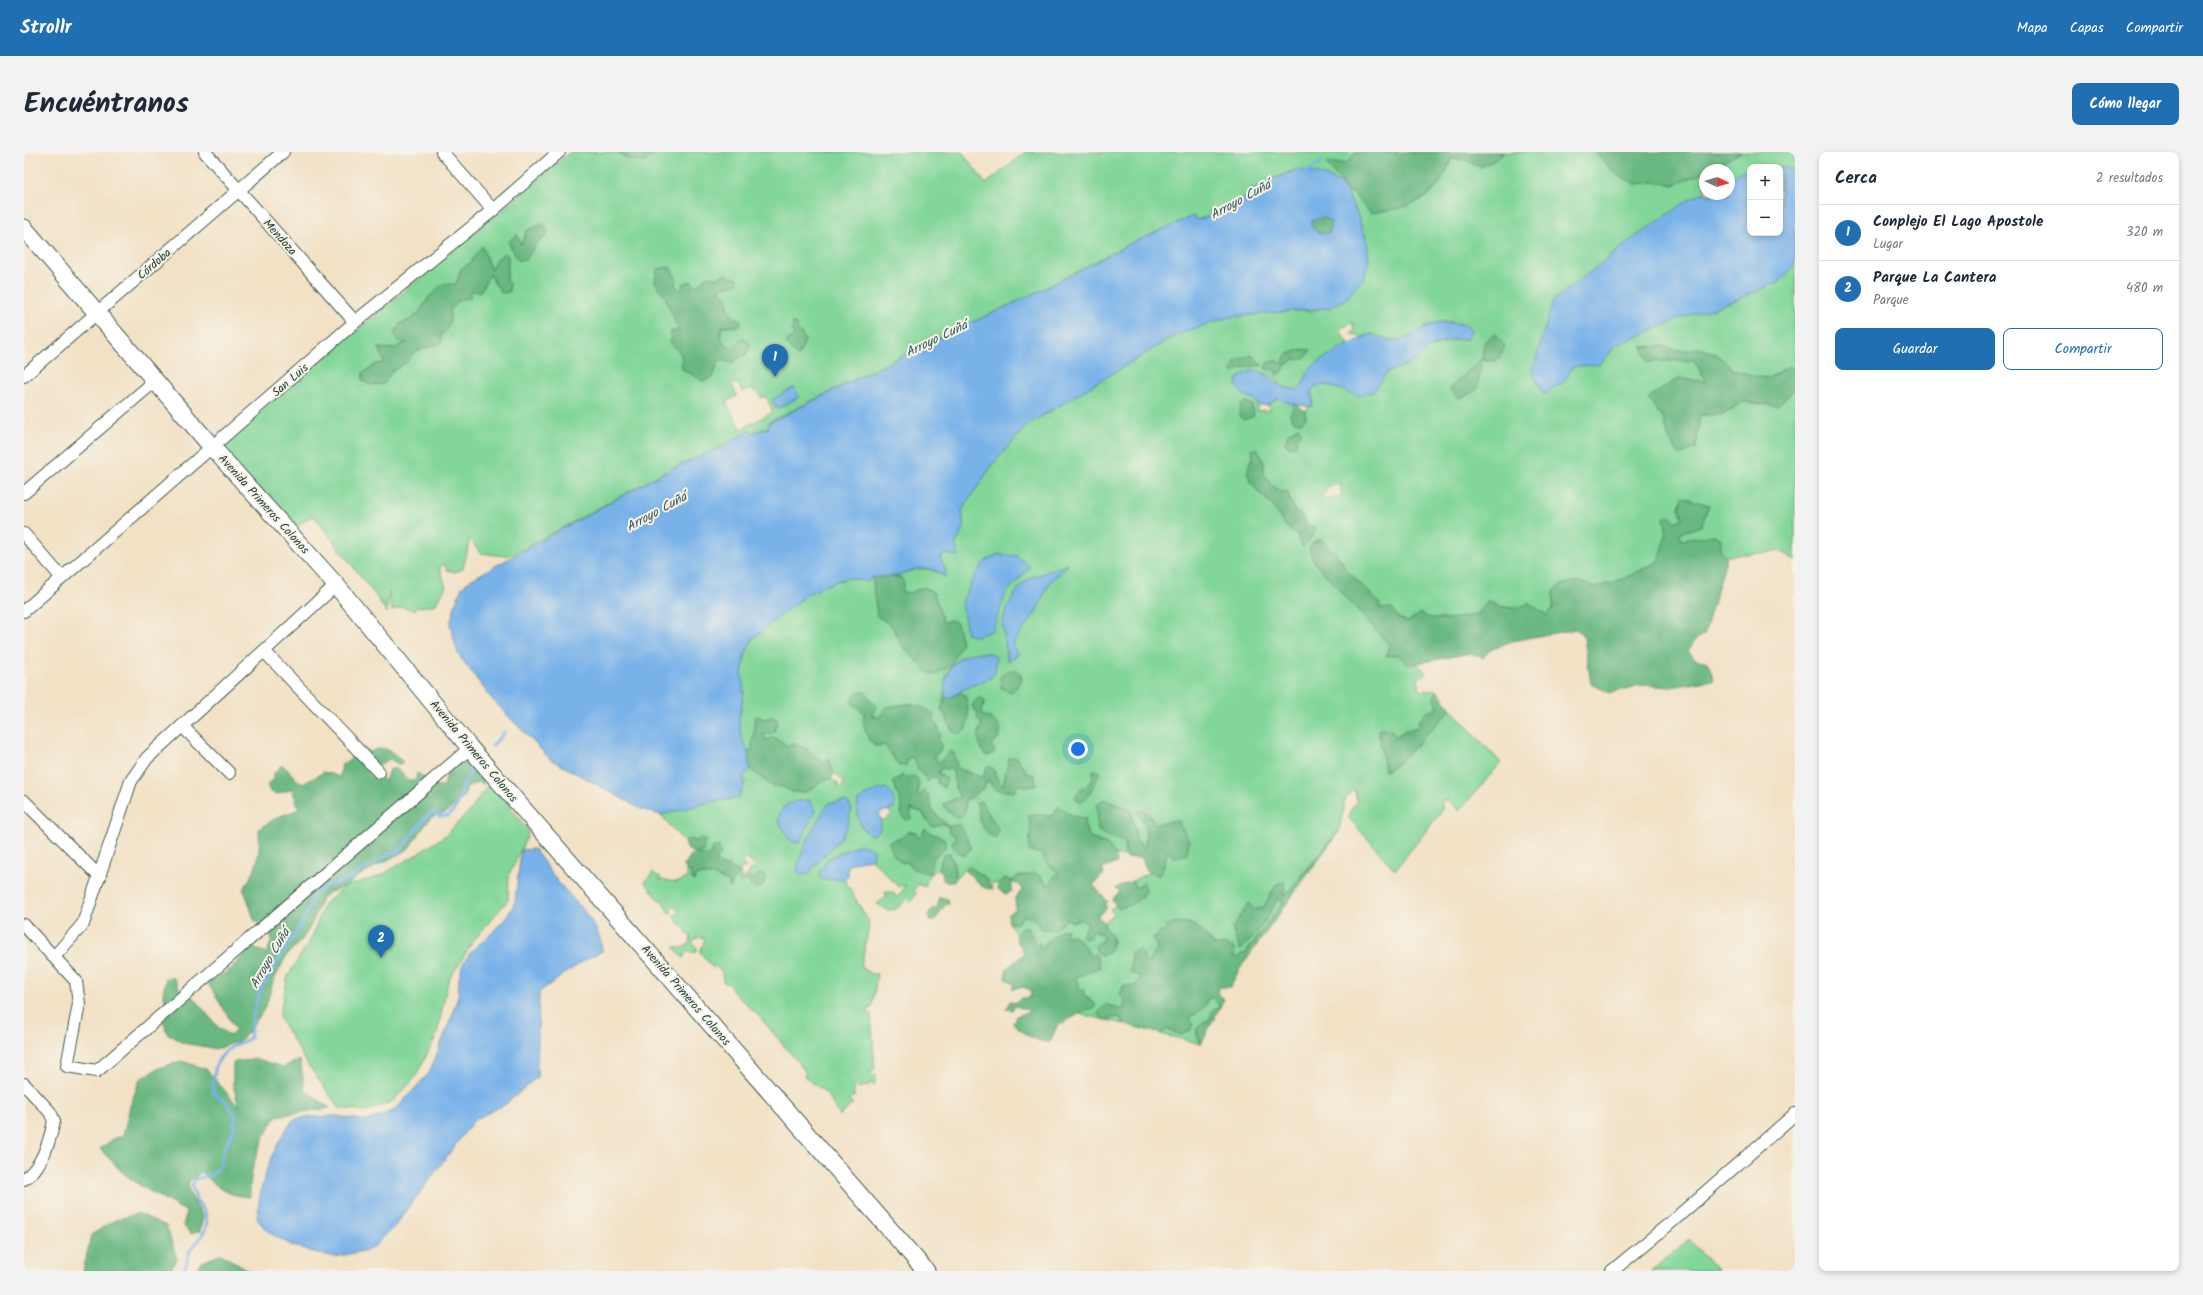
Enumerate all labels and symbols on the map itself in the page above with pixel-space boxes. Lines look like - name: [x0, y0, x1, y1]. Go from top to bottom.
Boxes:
- north arrow: [1699, 164, 1735, 200]
- water label: Arroyo Cuñá: [1206, 173, 1278, 226]
- street label: Mendoza: [258, 215, 302, 260]
- street label: Córdoba: [133, 244, 176, 285]
- water label: Arroyo Cuñá: [902, 314, 975, 363]
- pin: 1: [762, 344, 788, 377]
- street label: San Luis: [268, 359, 313, 402]
- street label: Avenida Primeros Colonos: [213, 450, 314, 559]
- water label: Arroyo Cuñá: [622, 485, 694, 538]
- street label: Avenida Primeros Colonos: [425, 696, 522, 807]
- your location: [1068, 739, 1088, 759]
- water label: Arroyo Cuñá: [245, 921, 298, 993]
- pin: 2: [368, 925, 394, 958]
- street label: Avenida Primeros Colonos: [636, 940, 735, 1050]

